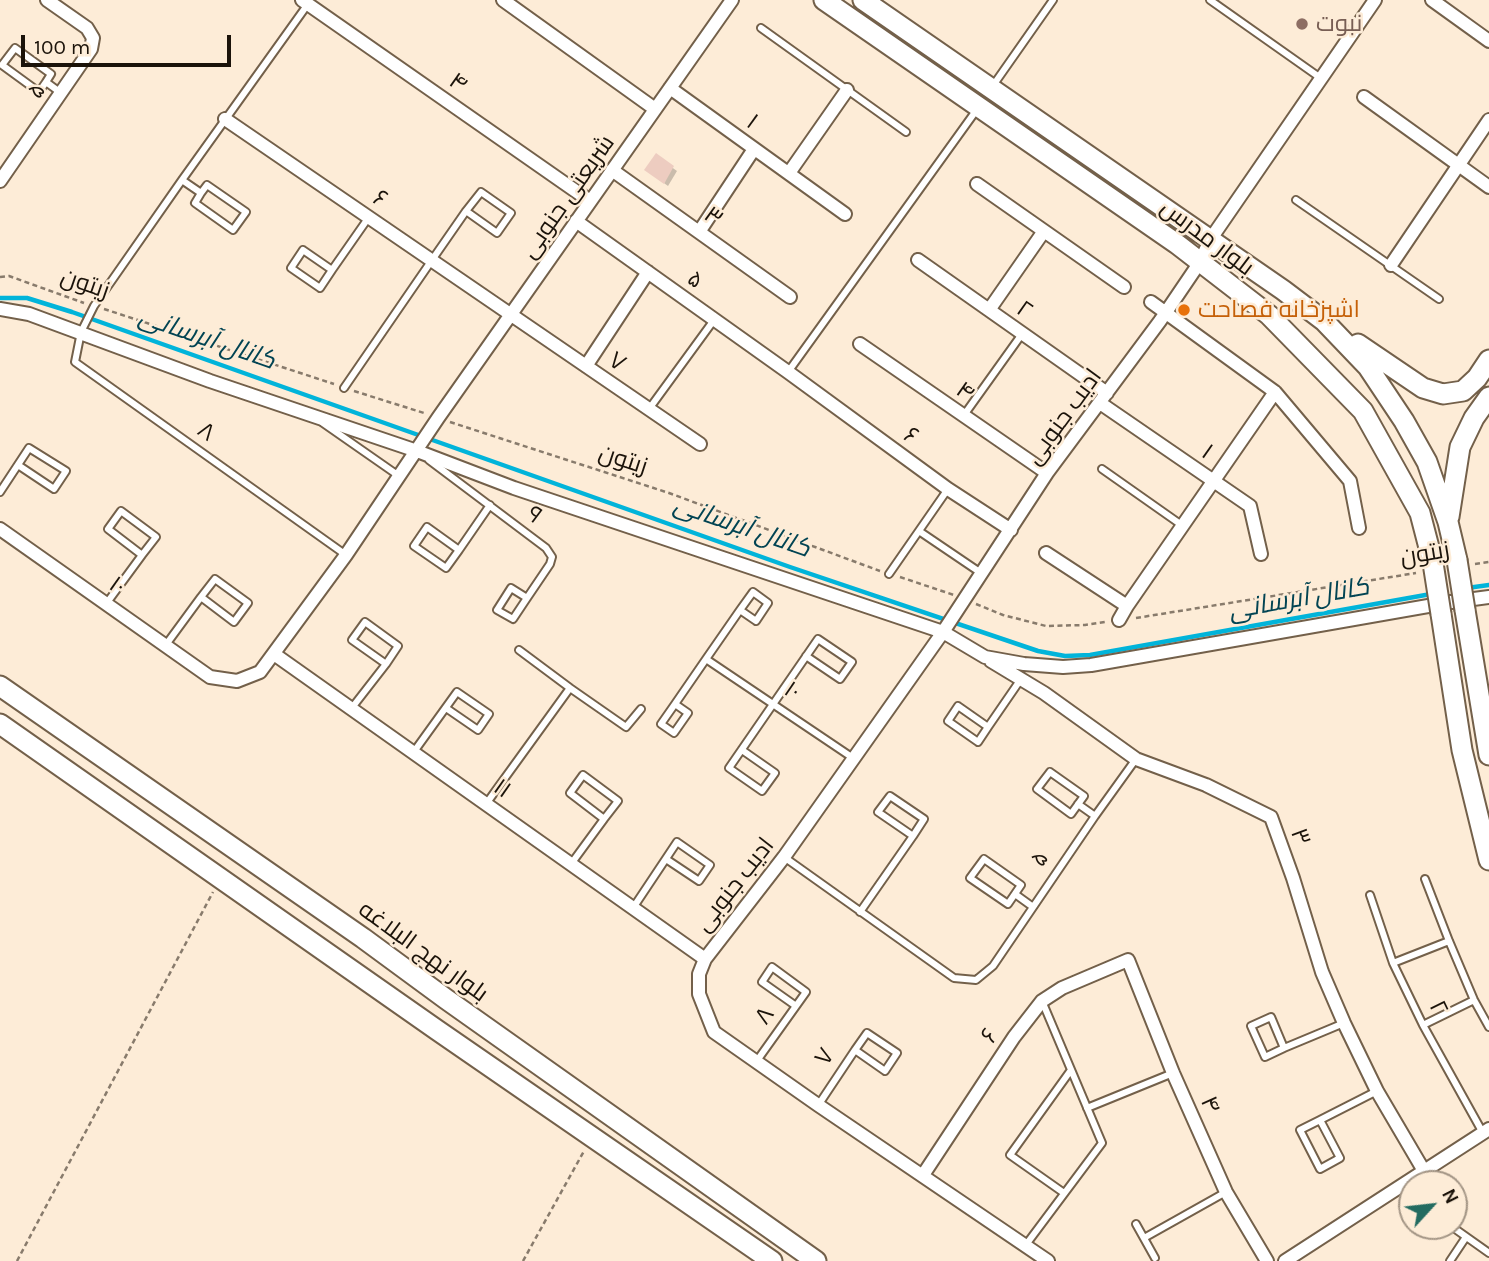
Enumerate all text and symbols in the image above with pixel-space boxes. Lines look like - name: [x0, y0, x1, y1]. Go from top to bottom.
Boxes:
- place label: نبوت: [1316, 10, 1362, 38]
- marker: نبوت: [1294, 16, 1310, 32]
- scale bar: [24, 21, 234, 65]
- text: 100 m: [34, 35, 91, 59]
- street label: ۴: [443, 67, 473, 99]
- street label: ۵: [21, 77, 53, 105]
- street label: ۱: [741, 108, 763, 136]
- street label: شریعتی جنوبی: [515, 130, 621, 264]
- street label: ۶: [367, 184, 393, 214]
- street label: بلوار مدرس: [1155, 193, 1259, 283]
- street label: ۳: [698, 201, 728, 233]
- street label: زیتون: [57, 262, 113, 306]
- street label: ۵: [681, 264, 709, 296]
- street label: ۲: [1011, 295, 1037, 325]
- place label: اشپزخانه فصاحت: [1198, 296, 1360, 324]
- water label: کانال آبرسانی: [135, 301, 279, 377]
- marker: اشپزخانه فصاحت: [1176, 302, 1192, 318]
- street label: ۷: [603, 346, 631, 378]
- street label: ادیب جنوبی: [1020, 363, 1108, 471]
- street label: ۴: [950, 376, 980, 408]
- street label: ۸: [192, 416, 220, 448]
- street label: ۶: [898, 421, 924, 451]
- street label: ۱: [1196, 438, 1218, 466]
- street label: زیتون: [595, 439, 651, 481]
- water label: کانال آبرسانی: [670, 489, 814, 565]
- street label: ۹: [520, 500, 548, 530]
- street label: زیتون: [1398, 536, 1452, 572]
- street label: ۱۰: [103, 570, 131, 602]
- water label: کانال آبرسانی: [1226, 571, 1372, 627]
- street label: ۱۰: [778, 675, 806, 707]
- street label: ۱۱: [488, 773, 516, 805]
- street label: ۳: [1284, 824, 1316, 850]
- street label: ادیب جنوبی: [689, 832, 781, 938]
- street label: ۵: [1024, 846, 1056, 872]
- street label: بلوار نهج البلاغه: [352, 895, 494, 1009]
- street label: ۲: [1422, 996, 1454, 1020]
- street label: ۸: [749, 1001, 781, 1031]
- street label: ۶: [975, 1023, 1005, 1049]
- street label: ۷: [809, 1043, 841, 1071]
- street label: ۴: [1194, 1092, 1226, 1118]
- north arrow: [1398, 1170, 1468, 1240]
- text: N: [1437, 1185, 1463, 1207]

